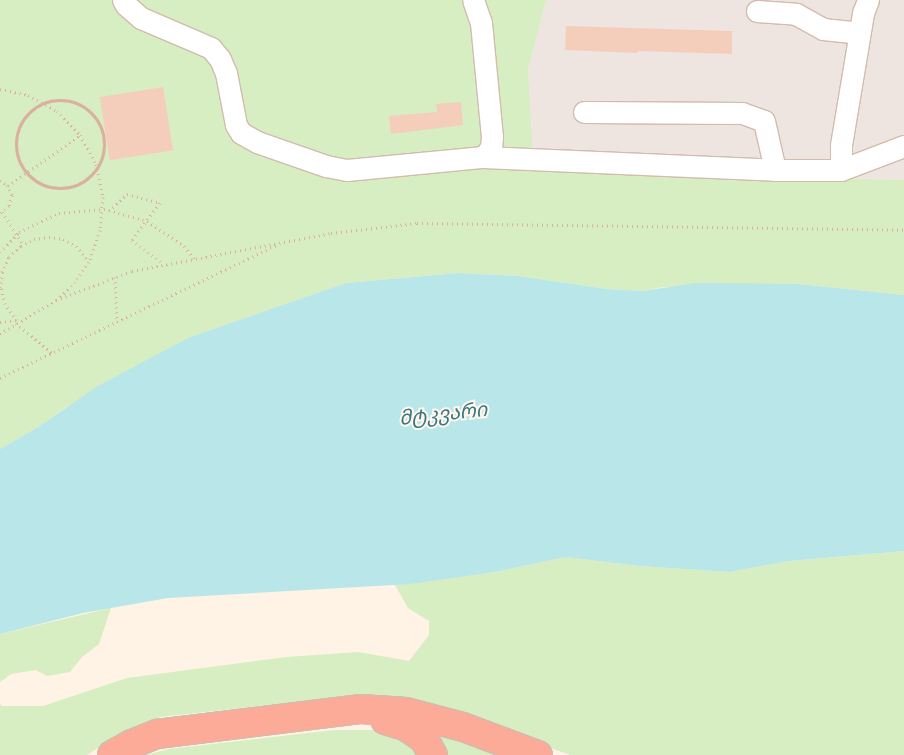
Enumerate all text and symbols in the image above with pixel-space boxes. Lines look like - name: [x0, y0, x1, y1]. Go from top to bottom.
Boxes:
- water label: მტკვარი: [398, 396, 488, 430]

